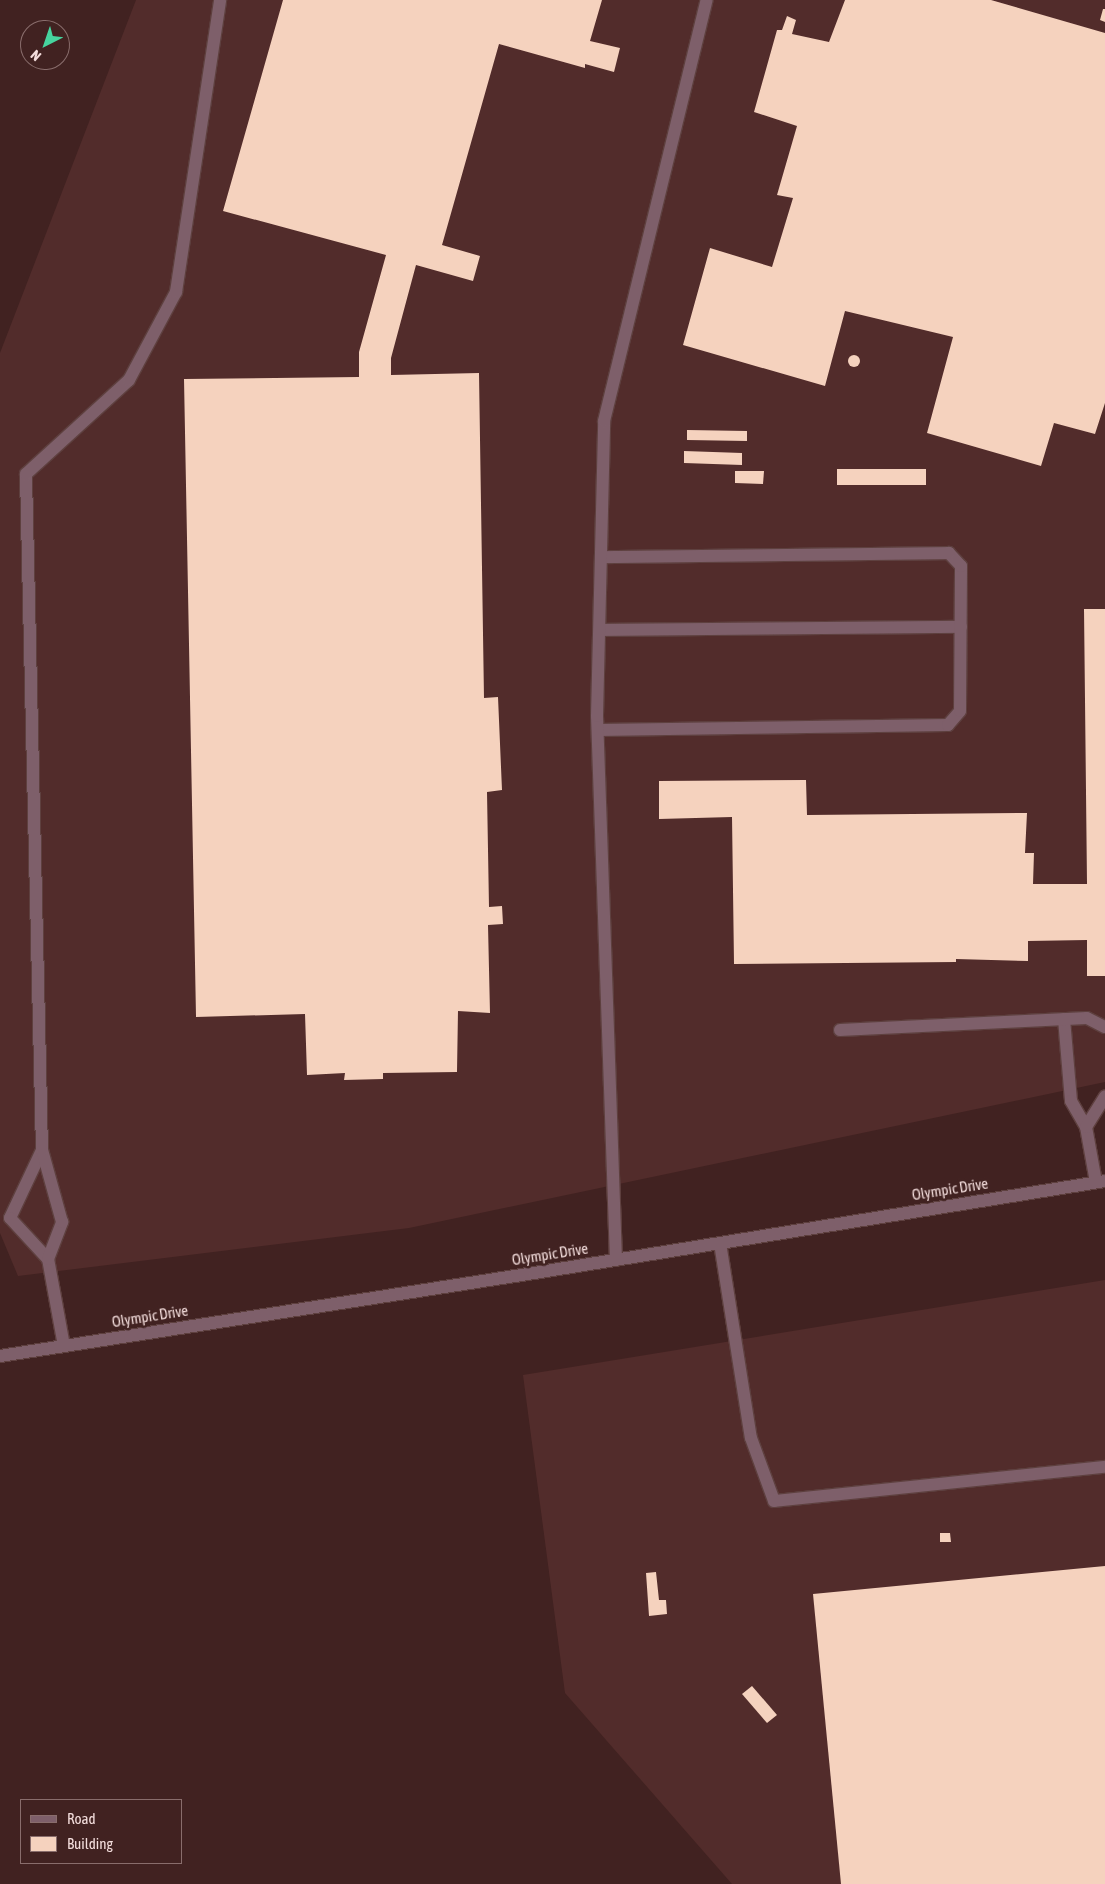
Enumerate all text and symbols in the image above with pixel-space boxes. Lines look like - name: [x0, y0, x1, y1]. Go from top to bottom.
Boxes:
- north arrow: [20, 20, 70, 70]
- text: N: [27, 47, 44, 64]
- street label: Olympic Drive: [911, 1174, 989, 1204]
- street label: Olympic Drive: [511, 1239, 589, 1269]
- street label: Olympic Drive: [111, 1301, 189, 1331]
- legend: [20, 1799, 182, 1864]
- text: Road: [67, 1810, 96, 1827]
- text: Building: [67, 1835, 113, 1852]

